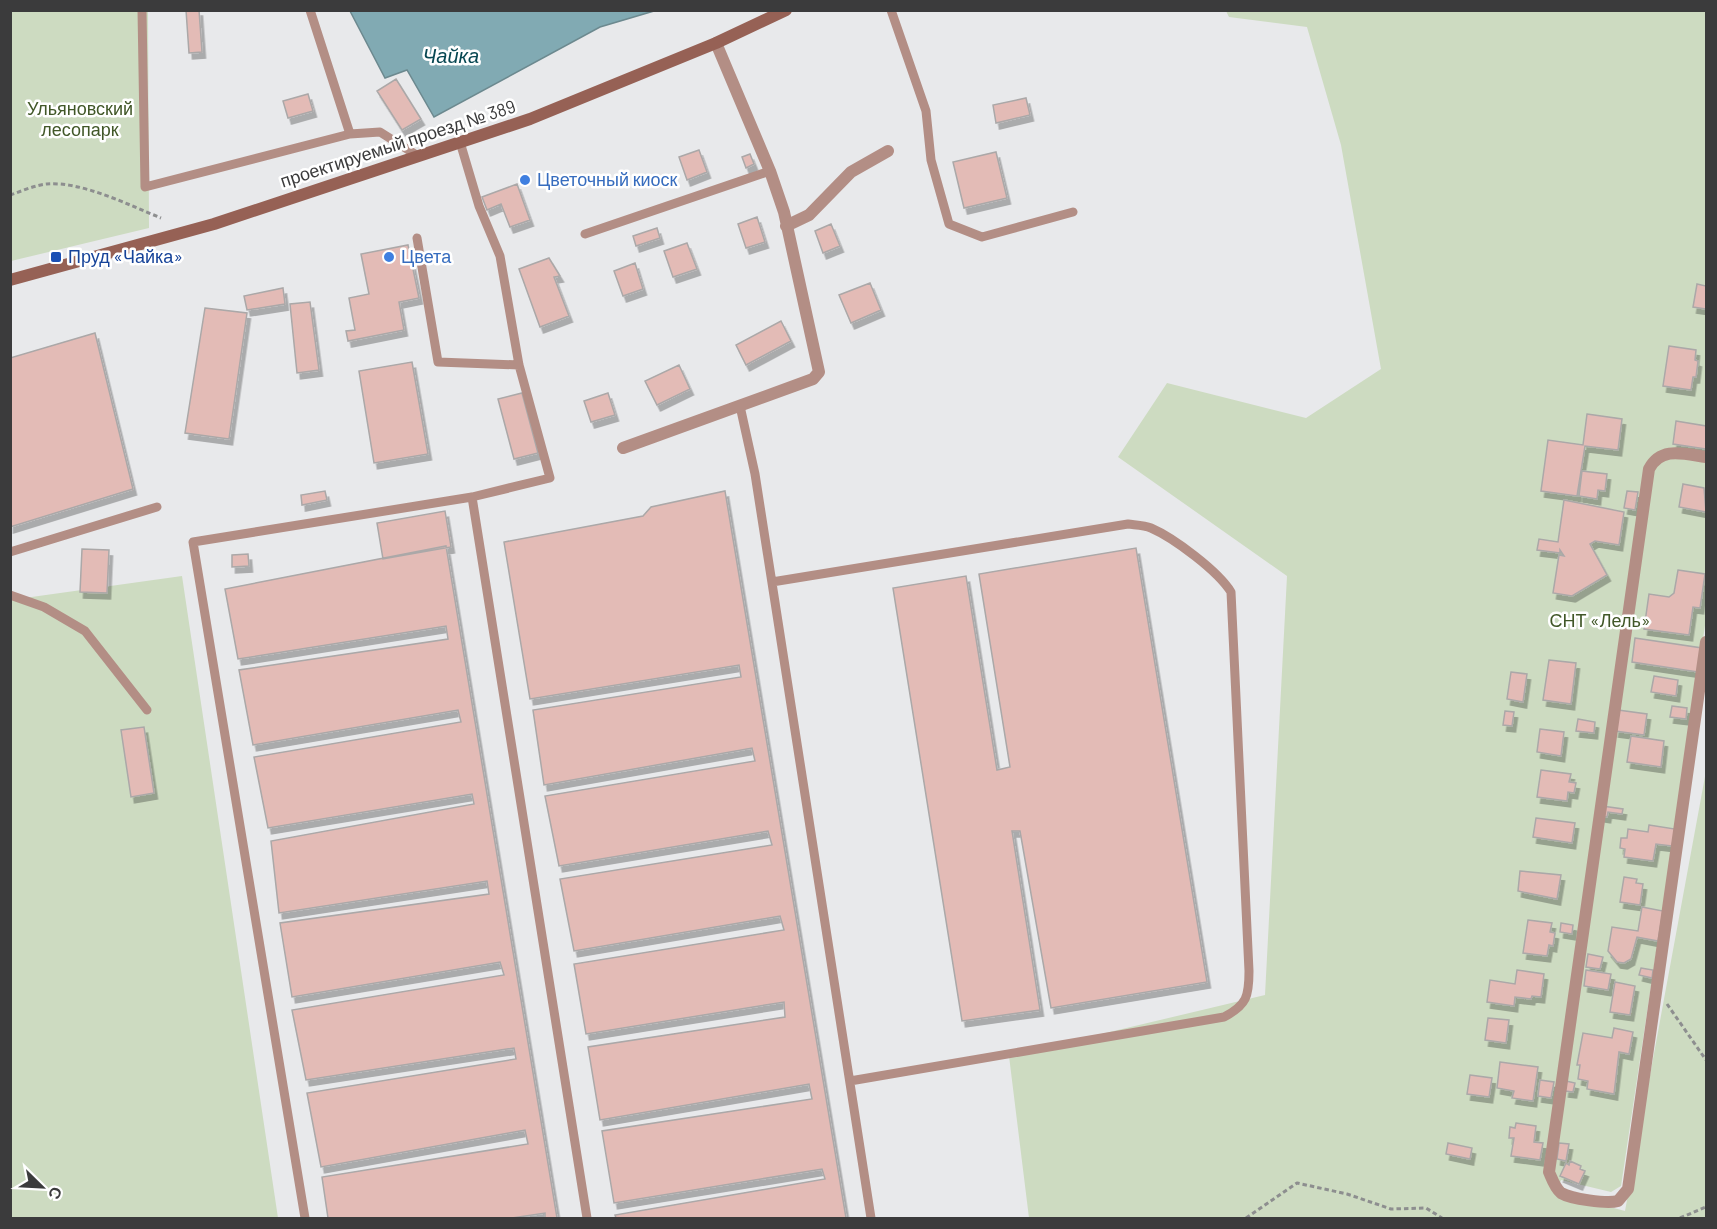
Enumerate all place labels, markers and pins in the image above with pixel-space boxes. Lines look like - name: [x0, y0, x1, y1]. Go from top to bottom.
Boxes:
- place label: Цветочный киоск: [537, 168, 678, 190]
- marker: Цветочный киоск: [518, 173, 532, 187]
- place label: Пруд «Чайка»: [68, 245, 183, 267]
- place label: Цвета: [401, 245, 452, 267]
- marker: Пруд «Чайка»: [49, 250, 63, 264]
- marker: Цвета: [382, 250, 396, 264]

